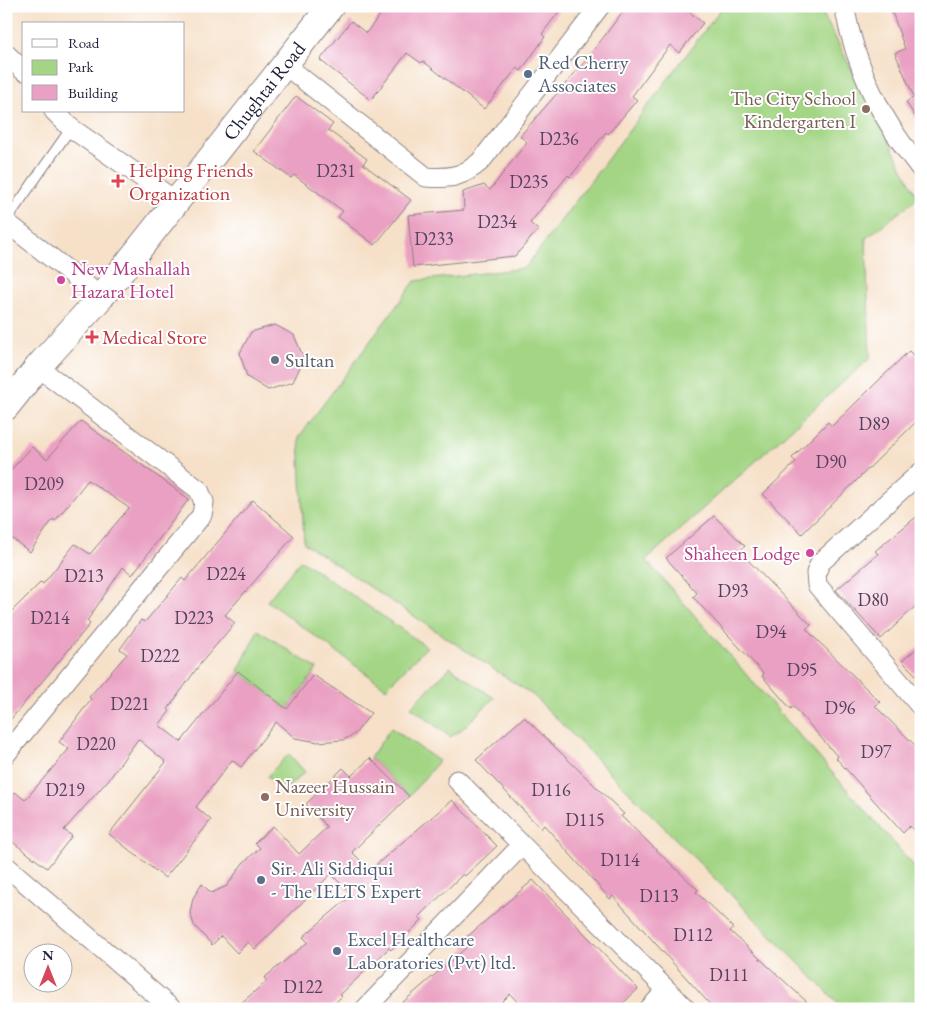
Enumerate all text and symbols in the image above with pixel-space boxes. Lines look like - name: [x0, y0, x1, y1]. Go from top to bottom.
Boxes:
- legend: [22, 22, 185, 112]
- text: Road: [68, 33, 100, 52]
- street label: Chughtai Road: [217, 36, 312, 146]
- place label: Red Cherry Associates: [537, 49, 629, 98]
- text: Park: [68, 57, 95, 76]
- marker: Red Cherry Associates: [522, 68, 534, 80]
- text: Building: [68, 83, 118, 102]
- place label: The City School Kindergarten I: [730, 85, 856, 134]
- marker: The City School Kindergarten I: [860, 103, 872, 115]
- house number: D236: [539, 127, 579, 150]
- place label: Helping Friends Organization: [129, 157, 253, 206]
- house number: D231: [316, 159, 356, 182]
- house number: D235: [509, 170, 549, 193]
- marker: Helping Friends Organization: [111, 174, 125, 188]
- house number: D234: [477, 210, 517, 233]
- house number: D233: [414, 227, 454, 250]
- place label: New Mashallah Hazara Hotel: [71, 255, 191, 304]
- marker: New Mashallah Hazara Hotel: [55, 274, 67, 286]
- place label: Medical Store: [102, 324, 207, 350]
- marker: Medical Store: [86, 331, 98, 343]
- place label: Sultan: [285, 347, 335, 373]
- marker: Sultan: [269, 354, 281, 366]
- house number: D89: [859, 412, 890, 435]
- house number: D90: [816, 450, 847, 473]
- house number: D209: [24, 472, 64, 495]
- place label: Shaheen Lodge: [684, 540, 800, 566]
- marker: Shaheen Lodge: [804, 547, 816, 559]
- house number: D224: [206, 562, 246, 585]
- house number: D213: [64, 564, 104, 587]
- house number: D93: [718, 579, 748, 602]
- house number: D80: [858, 588, 889, 611]
- house number: D214: [30, 606, 70, 629]
- house number: D223: [174, 606, 214, 629]
- house number: D94: [756, 620, 787, 643]
- house number: D222: [140, 644, 180, 667]
- house number: D95: [787, 658, 817, 681]
- house number: D221: [110, 692, 150, 715]
- house number: D96: [825, 696, 856, 719]
- house number: D220: [76, 732, 116, 755]
- house number: D97: [861, 740, 892, 763]
- place label: Nazeer Hussain University: [275, 773, 396, 822]
- house number: D219: [45, 778, 85, 801]
- house number: D116: [531, 778, 571, 801]
- marker: Nazeer Hussain University: [259, 791, 271, 803]
- house number: D115: [565, 808, 605, 831]
- house number: D114: [600, 848, 640, 871]
- place label: Sir. Ali Siddiqui - The IELTS Expert: [271, 855, 422, 904]
- marker: Sir. Ali Siddiqui - The IELTS Expert: [255, 874, 267, 886]
- house number: D113: [639, 884, 679, 907]
- house number: D112: [673, 923, 713, 946]
- place label: Excel Healthcare Laboratories (Pvt) ltd.: [347, 926, 516, 975]
- north arrow: [22, 942, 72, 992]
- marker: Excel Healthcare Laboratories (Pvt) ltd.: [331, 945, 343, 957]
- text: N: [42, 946, 54, 964]
- house number: D111: [709, 963, 749, 986]
- house number: D122: [283, 975, 323, 998]

